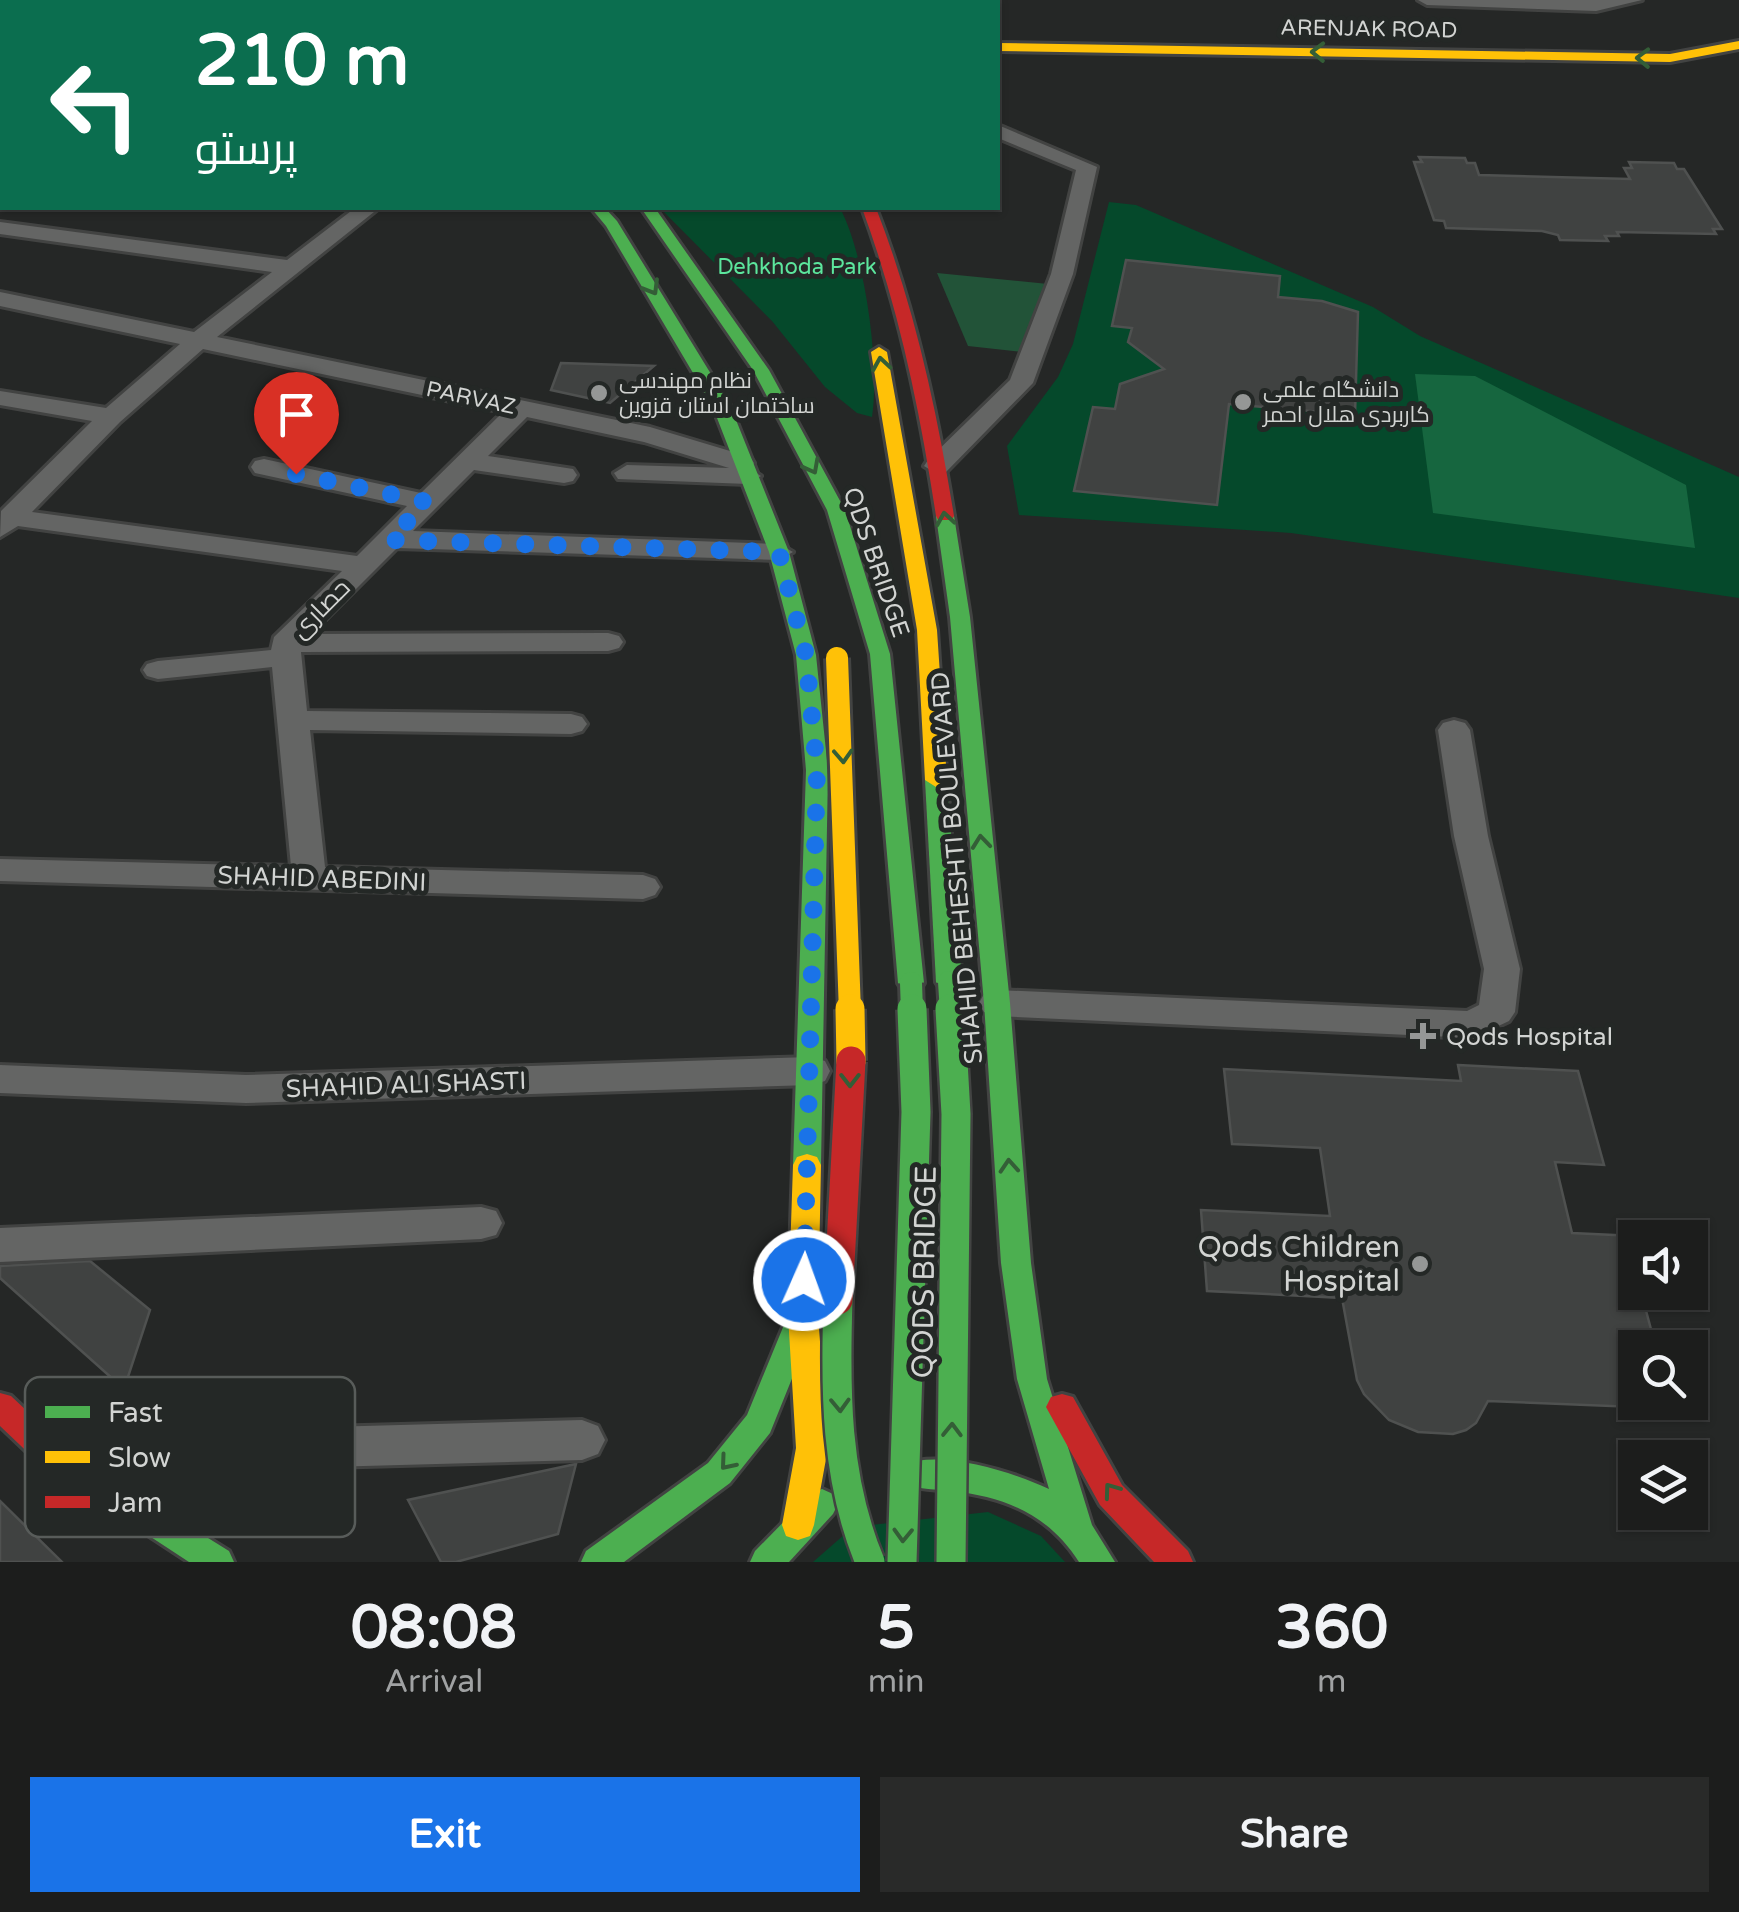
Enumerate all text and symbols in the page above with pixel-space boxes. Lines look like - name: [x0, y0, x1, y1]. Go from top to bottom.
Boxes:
- street label: ARENJAK ROAD: [1280, 14, 1458, 44]
- text: 210 m: [195, 20, 409, 104]
- icon: left: [30, 40, 160, 170]
- one-way arrow: [1309, 41, 1325, 62]
- one-way arrow: [1634, 47, 1650, 69]
- text: پرستو: [195, 123, 297, 177]
- park label: Dehkhoda Park: [717, 254, 877, 280]
- one-way arrow: [640, 277, 659, 295]
- one-way arrow: [871, 356, 892, 373]
- place label: نظام مهندسی ساختمان استان قزوین: [619, 368, 815, 419]
- pin: [254, 372, 339, 475]
- street label: PARVAZ: [424, 376, 518, 420]
- place label: دانشگاه علمی کاربردی هلال احمر: [1261, 377, 1430, 428]
- marker: نظام مهندسی ساختمان استان قزوین: [588, 382, 610, 404]
- icon: arrive: [269, 387, 324, 442]
- marker: دانشگاه علمی کاربردی هلال احمر: [1232, 391, 1254, 413]
- one-way arrow: [800, 456, 820, 474]
- street label: QDS BRIDGE: [836, 483, 916, 641]
- one-way arrow: [935, 511, 956, 528]
- street label: حصاری: [285, 573, 357, 645]
- street label: SHAHID BEHESHTI BOULEVARD: [925, 670, 989, 1065]
- one-way arrow: [832, 748, 853, 764]
- one-way arrow: [971, 834, 993, 850]
- street label: SHAHID ABEDINI: [217, 860, 427, 898]
- place label: Qods Hospital: [1446, 1022, 1613, 1052]
- marker: Qods Hospital: [1410, 1023, 1436, 1049]
- street label: SHAHID ALI SHASTI: [285, 1066, 527, 1104]
- one-way arrow: [839, 1074, 861, 1089]
- one-way arrow: [999, 1158, 1020, 1174]
- street label: QODS BRIDGE: [904, 1165, 945, 1379]
- map controls: [1618, 1220, 1708, 1530]
- button: sound: [1618, 1220, 1708, 1310]
- position arrow: [752, 1228, 856, 1332]
- place label: Qods Children Hospital: [1198, 1229, 1400, 1300]
- marker: Qods Children Hospital: [1409, 1253, 1431, 1275]
- button: search: [1618, 1330, 1708, 1420]
- legend: [25, 1377, 355, 1537]
- text: Fast: [108, 1396, 163, 1430]
- one-way arrow: [830, 1398, 851, 1414]
- one-way arrow: [941, 1421, 963, 1436]
- button: layers: [1618, 1440, 1708, 1530]
- text: Slow: [108, 1441, 171, 1475]
- one-way arrow: [721, 1451, 739, 1469]
- one-way arrow: [1104, 1483, 1123, 1502]
- text: Jam: [108, 1486, 163, 1520]
- one-way arrow: [893, 1528, 914, 1544]
- text: 08:08: [351, 1592, 517, 1664]
- text: 5: [877, 1592, 915, 1664]
- text: 360: [1275, 1592, 1388, 1664]
- text: Arrival: [384, 1663, 483, 1701]
- text: min: [868, 1663, 925, 1701]
- text: m: [1317, 1663, 1346, 1701]
- button: Exit: [30, 1777, 860, 1892]
- button: Share: [880, 1777, 1709, 1892]

